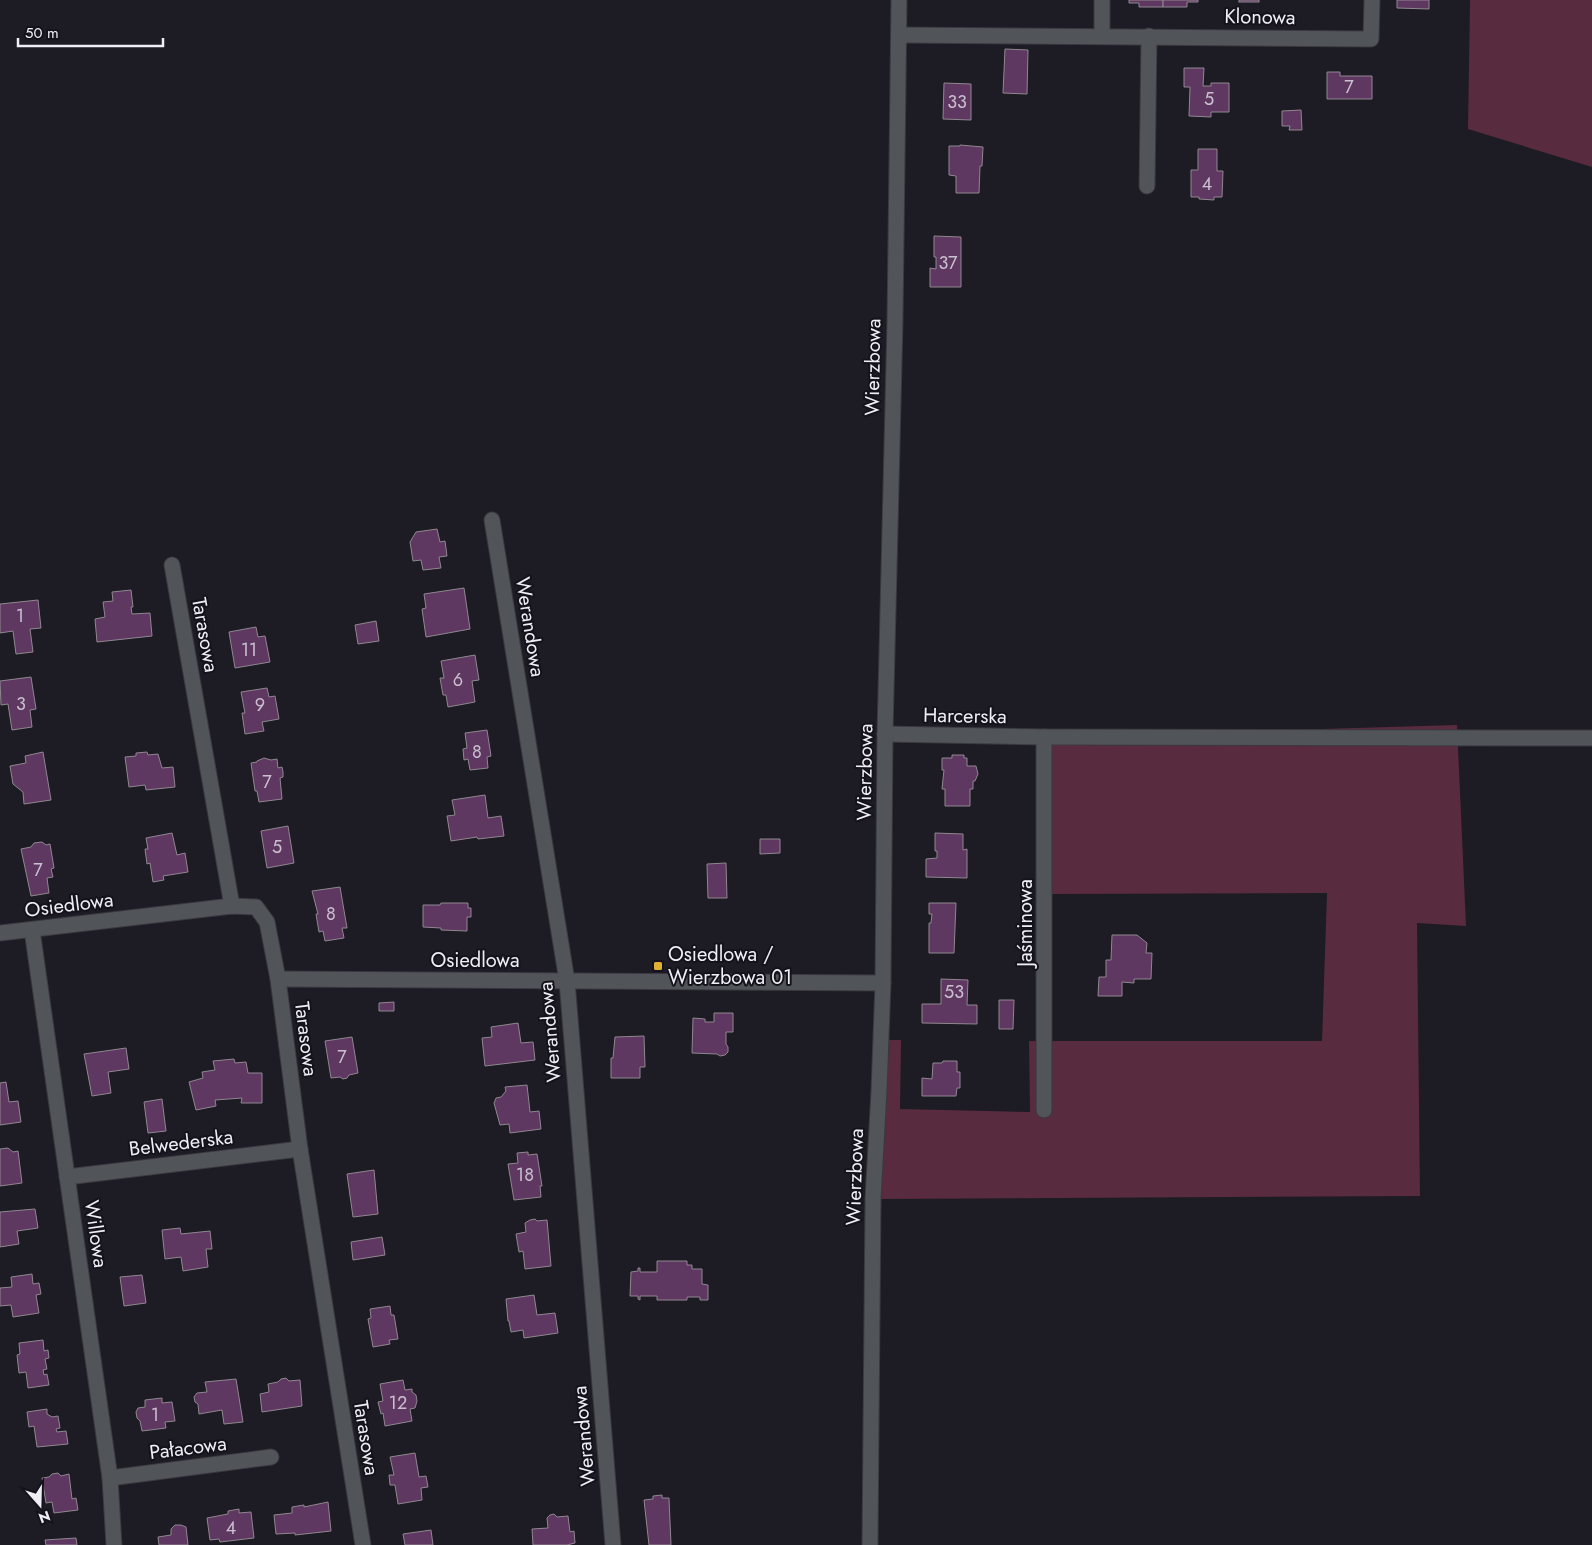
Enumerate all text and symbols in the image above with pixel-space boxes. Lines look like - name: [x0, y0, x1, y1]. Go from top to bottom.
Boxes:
- street label: Klonowa: [1224, 2, 1296, 32]
- scale bar: [18, 15, 162, 47]
- text: 50 m: [25, 22, 59, 44]
- house number: 7: [1344, 74, 1354, 100]
- house number: 5: [1204, 86, 1214, 112]
- house number: 33: [947, 89, 967, 115]
- house number: 4: [1202, 171, 1212, 197]
- house number: 37: [938, 250, 958, 276]
- street label: Wierzbowa: [858, 318, 888, 416]
- street label: Werandowa: [508, 575, 552, 679]
- street label: Tarasowa: [184, 595, 226, 675]
- house number: 1: [16, 603, 24, 629]
- house number: 11: [241, 637, 257, 663]
- house number: 6: [453, 667, 463, 693]
- house number: 3: [16, 691, 26, 717]
- house number: 9: [255, 692, 265, 718]
- street label: Harcerska: [923, 701, 1007, 731]
- street label: Wierzbowa: [850, 723, 880, 821]
- house number: 8: [472, 739, 482, 765]
- house number: 7: [262, 769, 272, 795]
- house number: 5: [272, 834, 282, 860]
- house number: 7: [33, 857, 43, 883]
- street label: Jaśminowa: [1011, 879, 1040, 970]
- street label: Osiedlowa: [23, 885, 115, 925]
- house number: 8: [326, 901, 336, 927]
- place label: Osiedlowa / Wierzbowa 01: [668, 940, 792, 992]
- street label: Osiedlowa: [430, 946, 520, 975]
- marker: Osiedlowa / Wierzbowa 01: [652, 960, 664, 972]
- house number: 53: [944, 979, 964, 1005]
- street label: Werandowa: [531, 981, 569, 1083]
- street label: Tarasowa: [287, 1000, 325, 1078]
- house number: 7: [337, 1044, 347, 1070]
- street label: Belwederska: [127, 1122, 235, 1164]
- street label: Wierzbowa: [839, 1128, 871, 1226]
- house number: 18: [516, 1162, 534, 1188]
- street label: Willowa: [77, 1198, 115, 1270]
- street label: Werandowa: [565, 1385, 603, 1487]
- house number: 12: [389, 1390, 407, 1416]
- street label: Tarasowa: [346, 1399, 386, 1477]
- house number: 1: [151, 1402, 159, 1428]
- street label: Pałacowa: [148, 1429, 228, 1467]
- north arrow: [15, 1480, 65, 1530]
- text: N: [36, 1506, 53, 1529]
- house number: 4: [226, 1515, 236, 1541]

